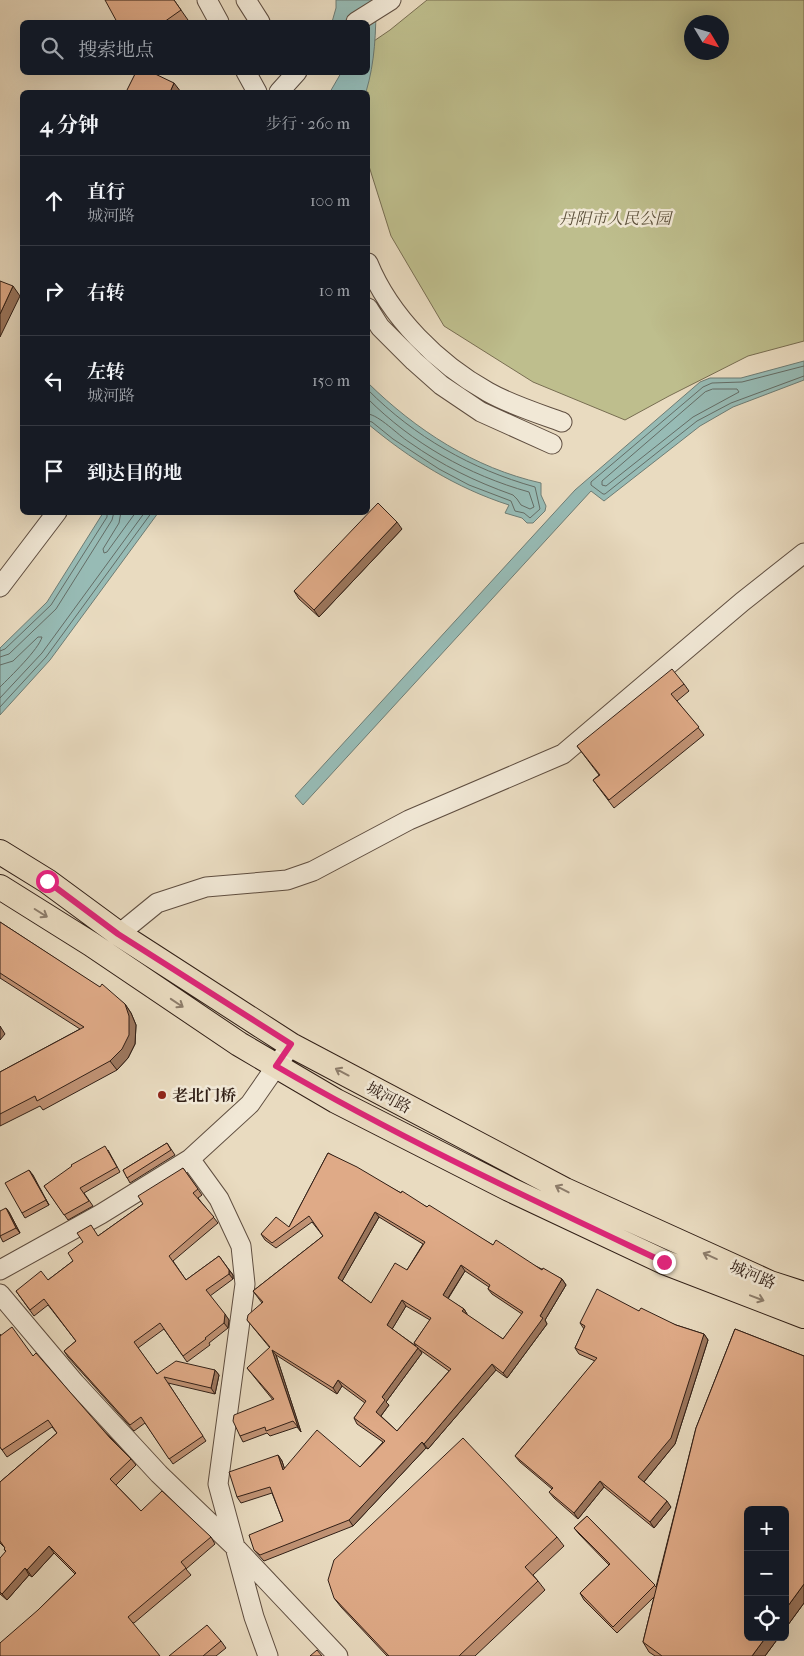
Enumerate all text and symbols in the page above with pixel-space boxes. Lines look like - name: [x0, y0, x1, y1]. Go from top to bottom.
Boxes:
- north arrow: [684, 15, 729, 60]
- search box: [20, 20, 370, 75]
- icon: search: [38, 34, 66, 62]
- text: 搜索地点: [78, 39, 154, 61]
- text: 4 分钟: [40, 113, 99, 137]
- text: 步行 · 260 m: [265, 114, 350, 133]
- text: 直行: [87, 181, 125, 203]
- icon: ahead: [40, 187, 68, 215]
- text: 100 m: [310, 191, 350, 210]
- text: 城河路: [87, 206, 135, 225]
- park label: 丹阳市人民公园: [559, 209, 674, 228]
- icon: right: [40, 277, 68, 305]
- text: 10 m: [319, 281, 350, 300]
- text: 右转: [87, 282, 125, 304]
- text: 左转: [87, 361, 125, 383]
- icon: left: [40, 367, 68, 395]
- text: 150 m: [312, 371, 350, 390]
- text: 城河路: [87, 386, 135, 405]
- icon: arrive: [40, 457, 68, 485]
- text: 到达目的地: [87, 462, 182, 484]
- route start: [36, 870, 59, 893]
- one-way arrow: [34, 908, 48, 918]
- one-way arrow: [170, 997, 184, 1008]
- one-way arrow: [335, 1066, 349, 1076]
- street label: 城河路: [363, 1078, 414, 1117]
- place label: 老北门桥: [172, 1086, 236, 1105]
- marker: 老北门桥: [156, 1089, 168, 1101]
- one-way arrow: [555, 1184, 570, 1194]
- route end: [653, 1251, 676, 1274]
- one-way arrow: [703, 1251, 718, 1260]
- street label: 城河路: [727, 1256, 779, 1293]
- one-way arrow: [749, 1294, 765, 1303]
- map controls: [744, 1506, 789, 1641]
- button: +: [744, 1506, 789, 1551]
- button: −: [744, 1551, 789, 1596]
- button: locate: [744, 1596, 789, 1641]

